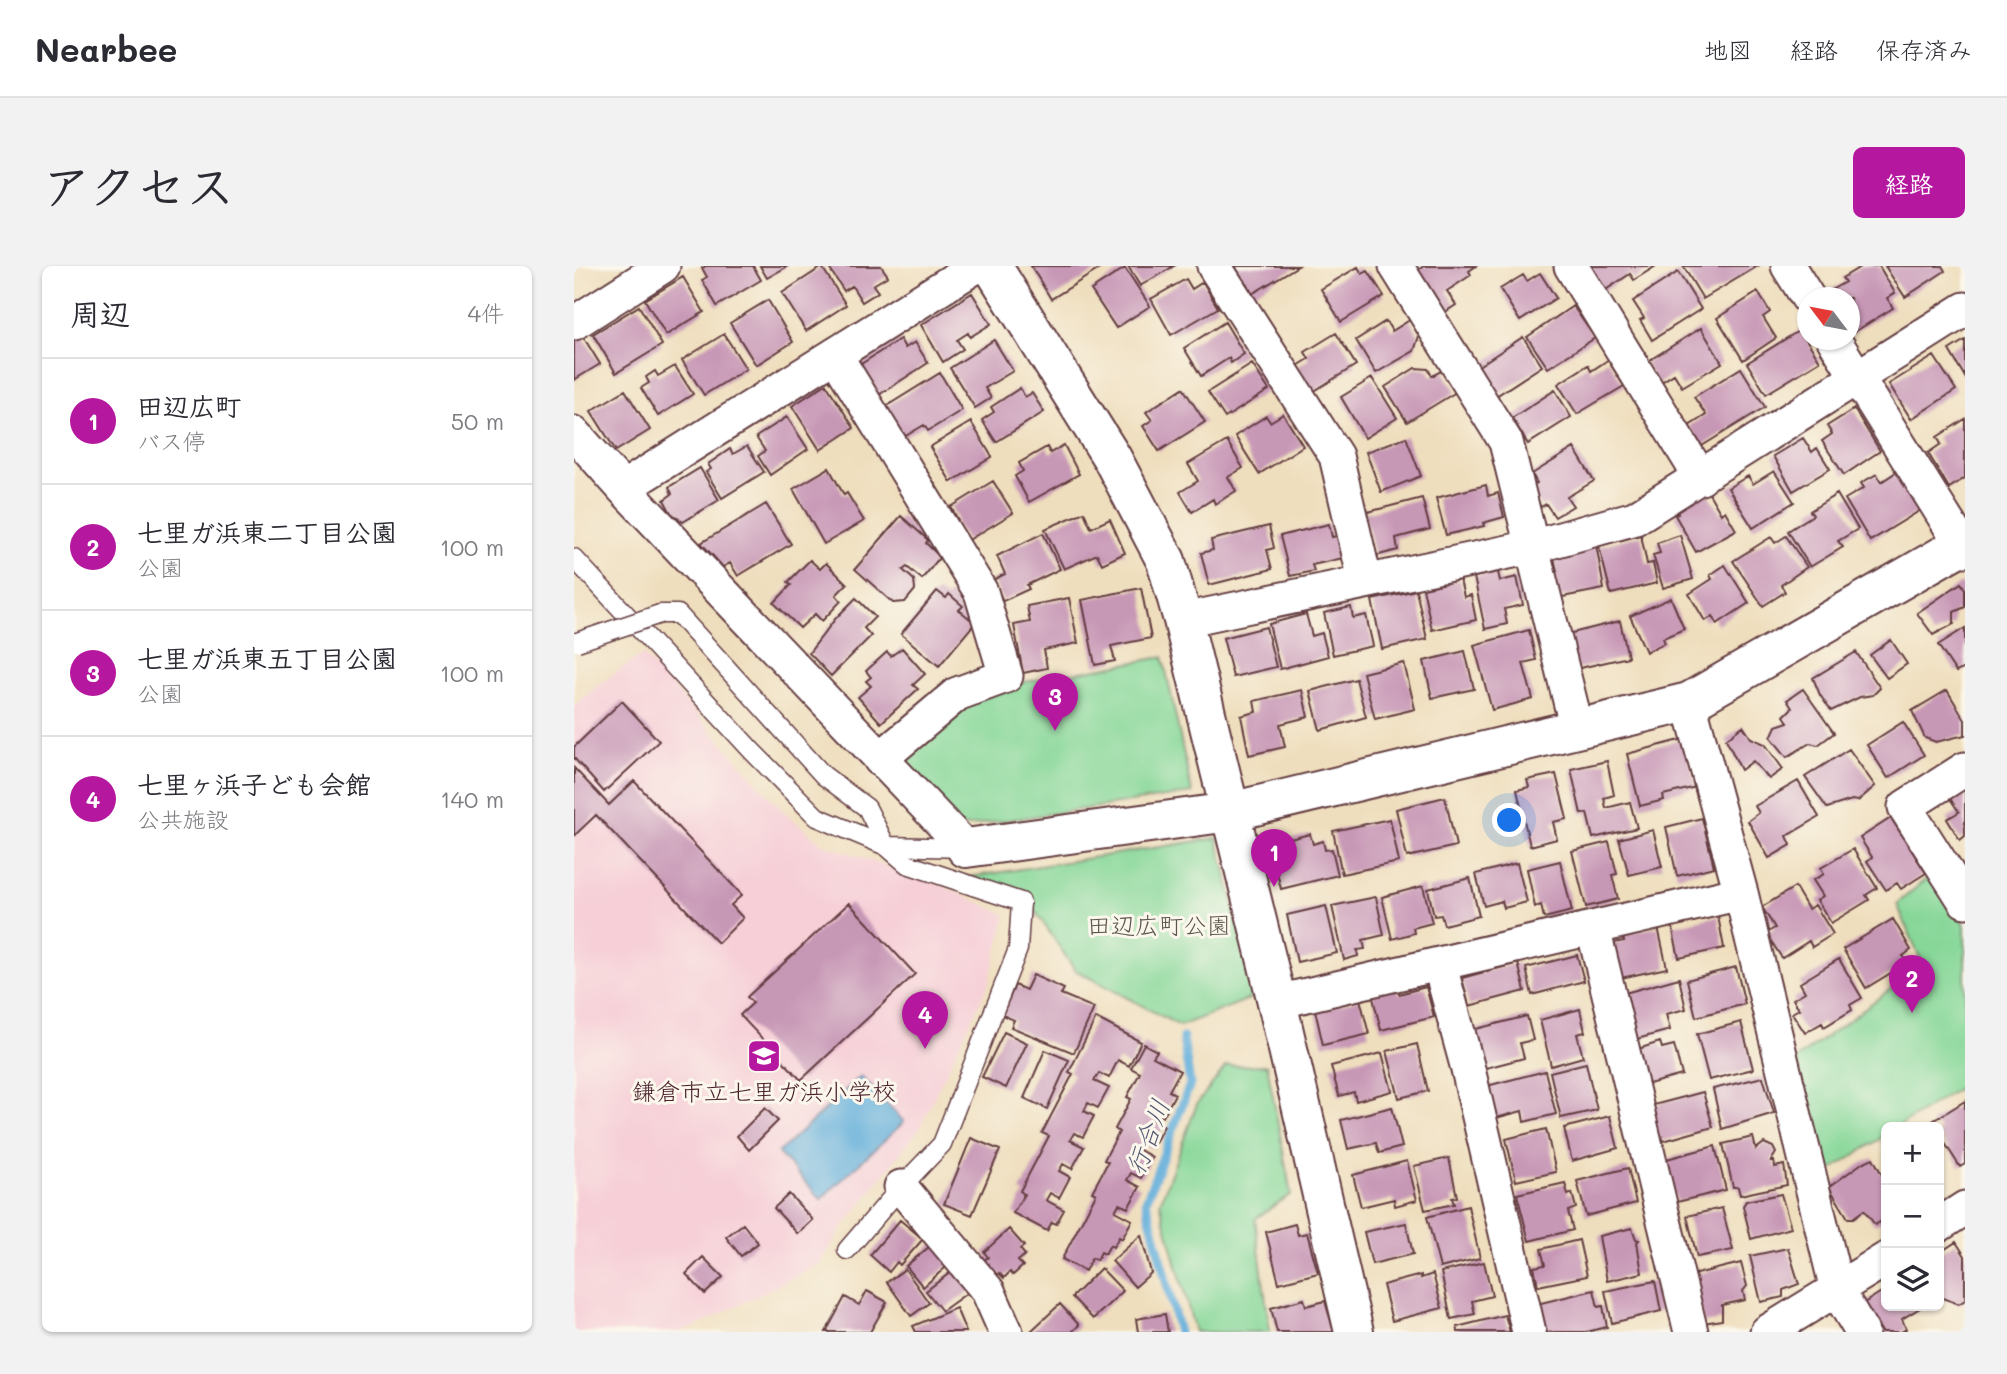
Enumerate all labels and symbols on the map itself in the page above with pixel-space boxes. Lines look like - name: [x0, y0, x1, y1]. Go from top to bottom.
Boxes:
- north arrow: [1797, 287, 1860, 350]
- pin: 3: [1032, 673, 1078, 731]
- your location: [1492, 803, 1526, 837]
- pin: 1: [1251, 829, 1297, 887]
- park label: 田辺広町公園: [1087, 909, 1231, 940]
- pin: 2: [1889, 955, 1935, 1013]
- pin: 4: [902, 991, 948, 1049]
- school or university icon: 鎌倉市立七里ガ浜小学校: [745, 1037, 783, 1075]
- place label: 鎌倉市立七里ガ浜小学校: [632, 1075, 896, 1106]
- water label: 行合川: [1117, 1094, 1177, 1179]

